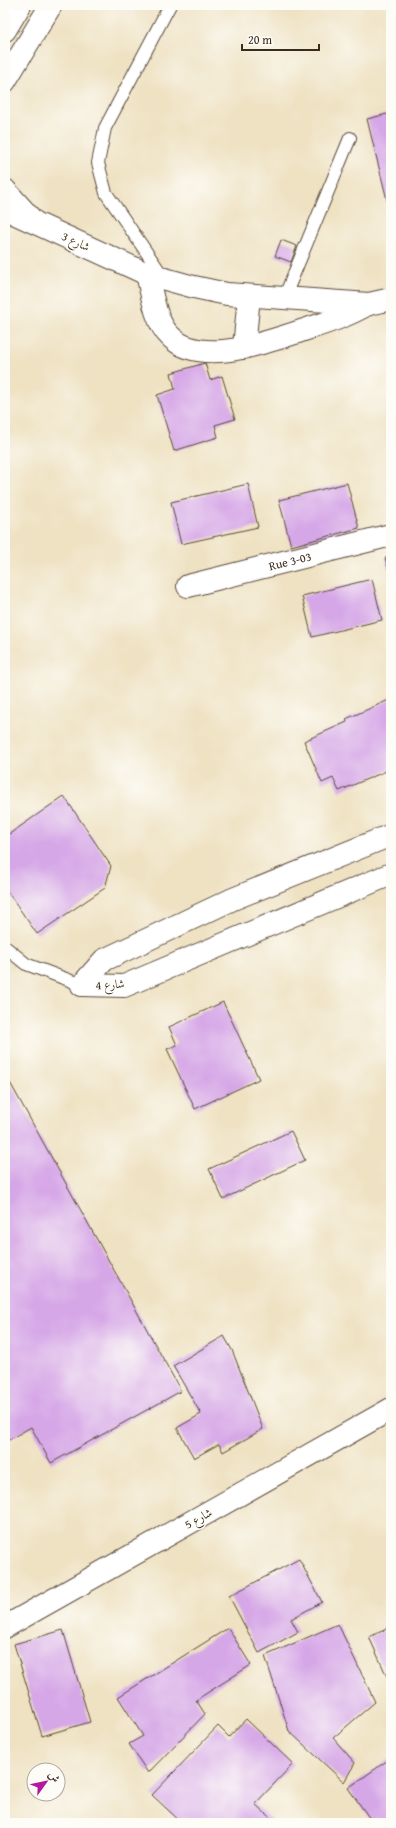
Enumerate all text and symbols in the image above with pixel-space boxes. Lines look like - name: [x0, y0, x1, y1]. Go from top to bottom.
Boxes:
- scale bar: [242, 26, 319, 52]
- text: 20 m: [248, 31, 272, 48]
- street label: شارع 3: [58, 227, 93, 258]
- street label: Rue 3-03: [267, 547, 313, 574]
- street label: شارع 4: [95, 974, 126, 996]
- street label: شارع 5: [181, 1503, 217, 1535]
- north arrow: [26, 1762, 66, 1802]
- text: ش: [45, 1768, 64, 1786]

